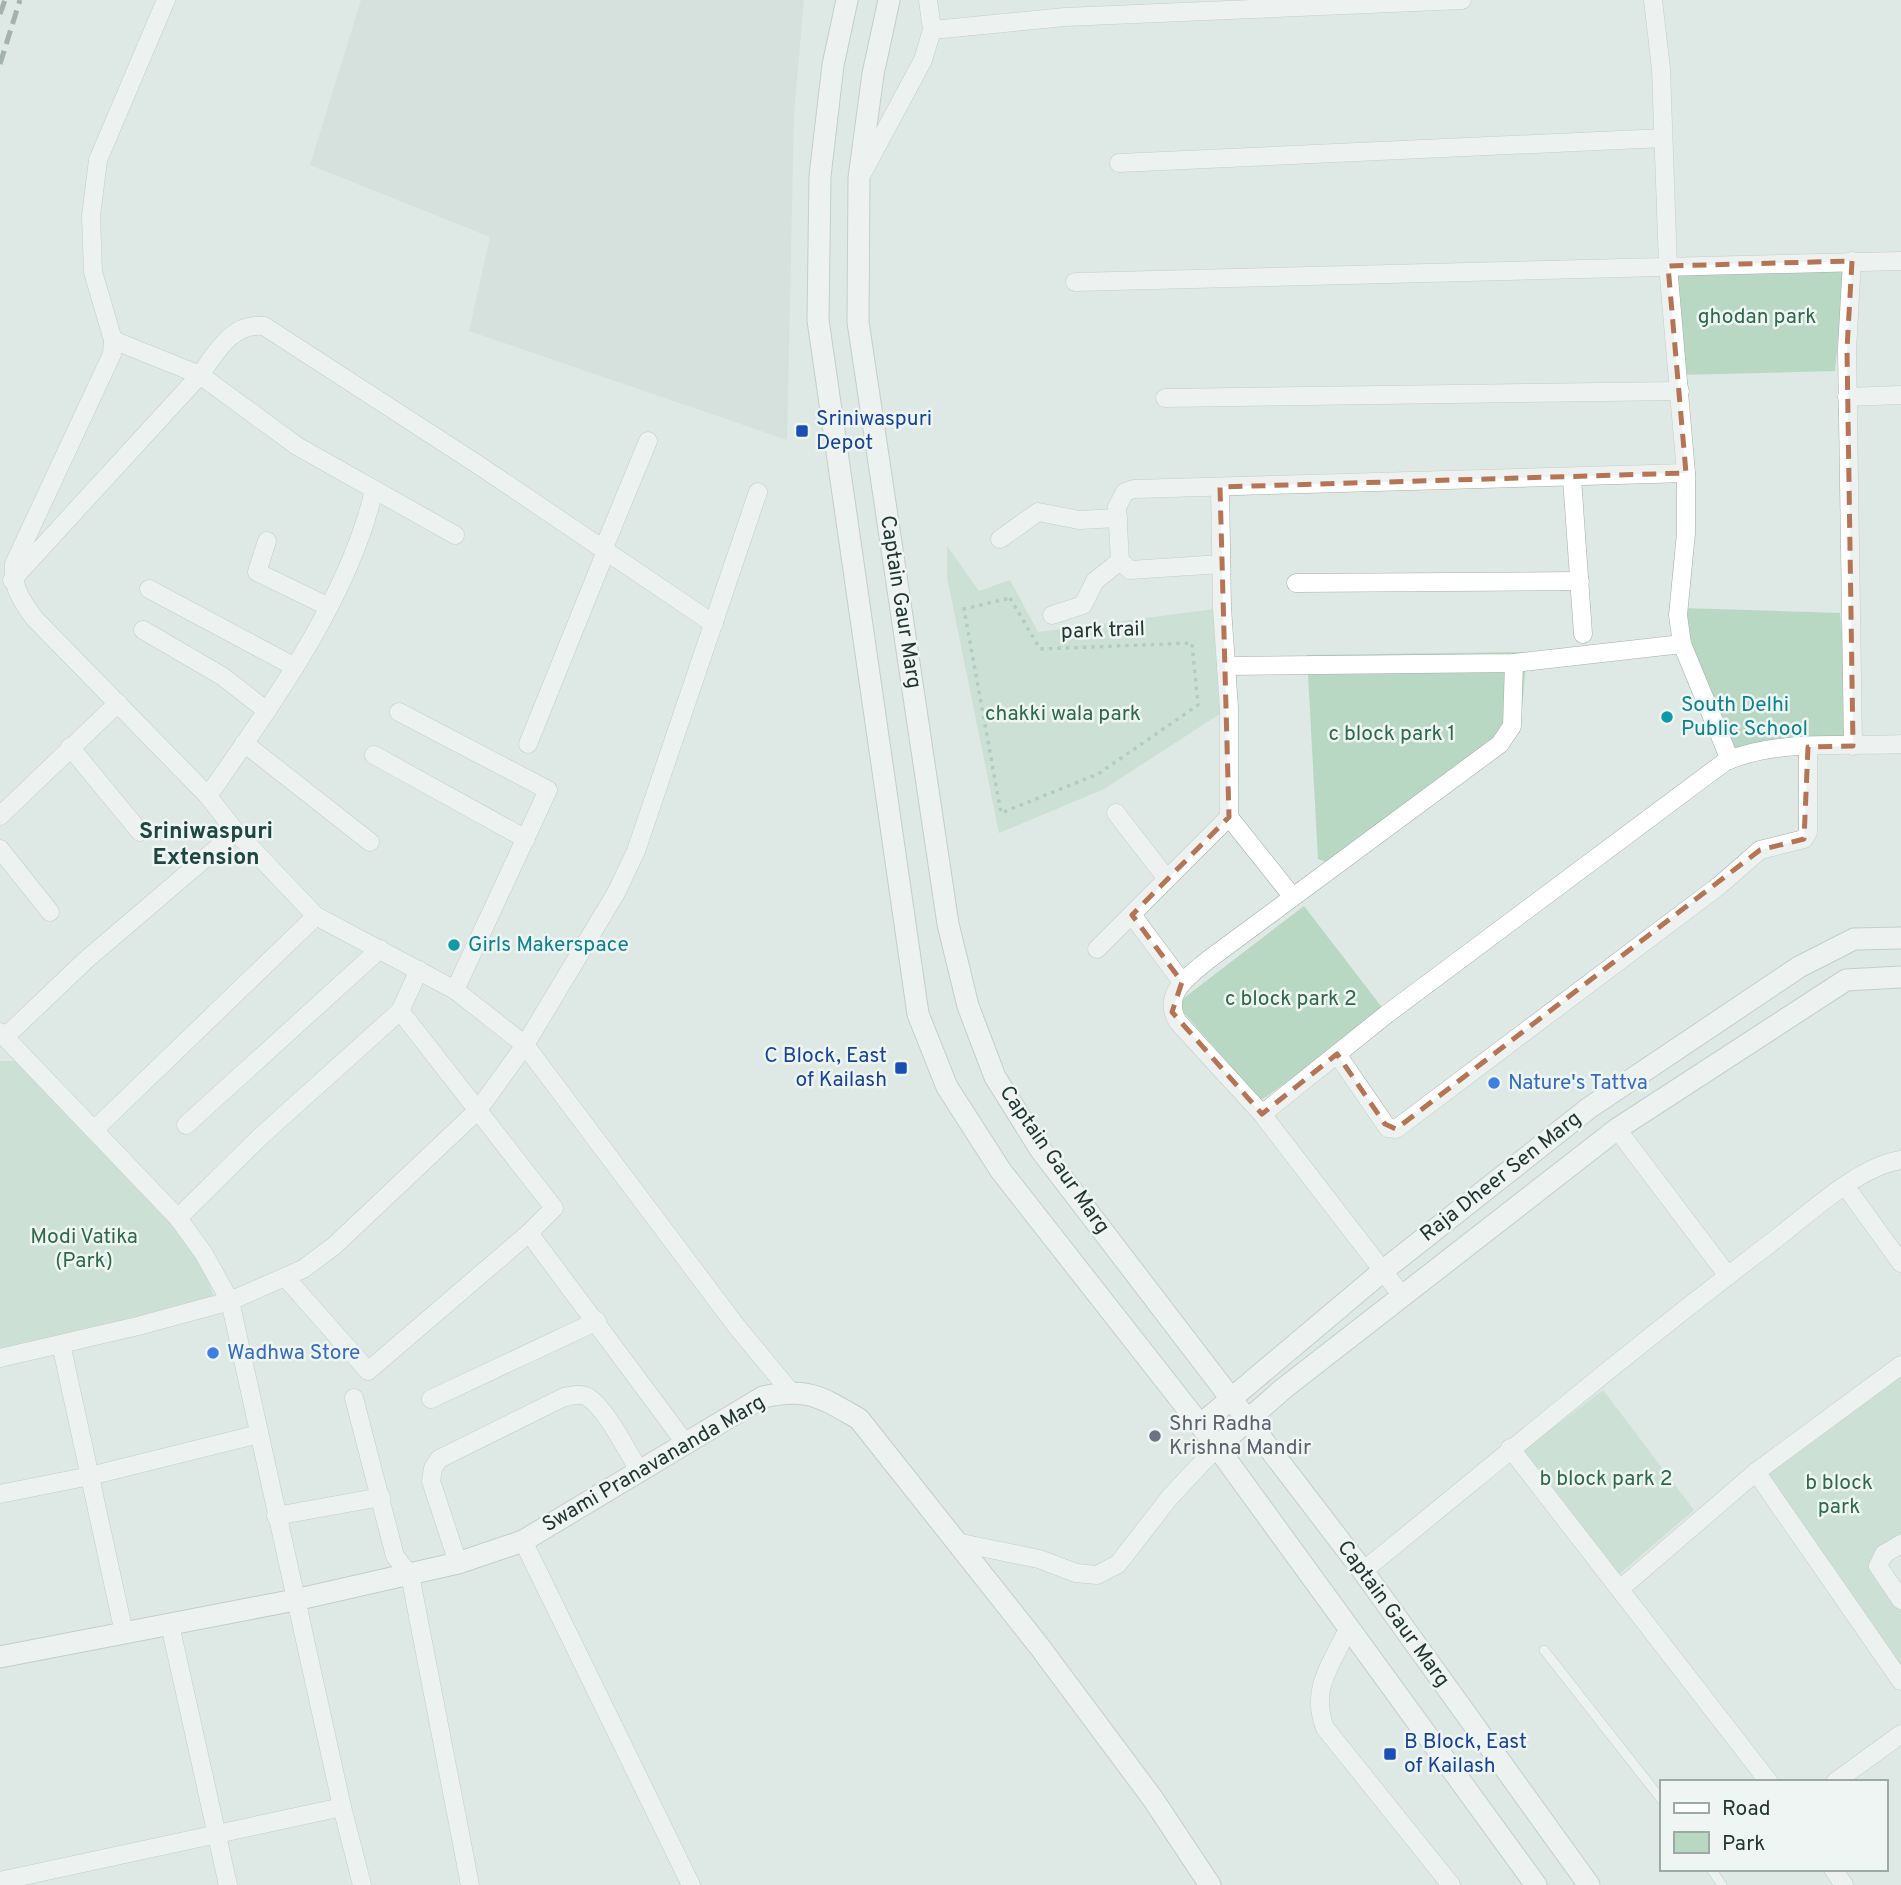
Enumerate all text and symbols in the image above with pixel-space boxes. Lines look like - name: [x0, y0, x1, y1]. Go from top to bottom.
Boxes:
- park label: ghodan park: [1698, 304, 1816, 331]
- place label: Sriniwaspuri Depot: [816, 406, 932, 457]
- marker: Sriniwaspuri Depot: [794, 423, 810, 439]
- street label: Captain Gaur Marg: [873, 513, 927, 691]
- street label: park trail: [1060, 616, 1146, 646]
- place label: South Delhi Public School: [1681, 692, 1808, 743]
- park label: chakki wala park: [985, 701, 1141, 728]
- marker: South Delhi Public School: [1659, 709, 1675, 725]
- park label: c block park 1: [1329, 721, 1455, 748]
- district label: Sriniwaspuri Extension: [139, 818, 273, 873]
- place label: Girls Makerspace: [468, 932, 629, 959]
- marker: Girls Makerspace: [446, 937, 462, 953]
- park label: c block park 2: [1225, 986, 1357, 1013]
- place label: C Block, East of Kailash: [764, 1043, 887, 1094]
- marker: C Block, East of Kailash: [893, 1060, 909, 1076]
- place label: Nature's Tattva: [1508, 1070, 1648, 1097]
- marker: Nature's Tattva: [1486, 1075, 1502, 1091]
- street label: Captain Gaur Marg: [993, 1081, 1115, 1239]
- street label: Raja Dheer Sen Marg: [1415, 1106, 1587, 1248]
- park label: Modi Vatika (Park): [30, 1224, 138, 1275]
- place label: Wadhwa Store: [227, 1340, 360, 1367]
- marker: Wadhwa Store: [205, 1345, 221, 1361]
- street label: Swami Pranavananda Marg: [538, 1389, 770, 1539]
- place label: Shri Radha Krishna Mandir: [1169, 1411, 1311, 1462]
- marker: Shri Radha Krishna Mandir: [1147, 1428, 1163, 1444]
- park label: b block park 2: [1539, 1466, 1673, 1493]
- park label: b block park: [1805, 1470, 1873, 1521]
- street label: Captain Gaur Marg: [1331, 1535, 1455, 1693]
- place label: B Block, East of Kailash: [1404, 1729, 1527, 1780]
- marker: B Block, East of Kailash: [1382, 1746, 1398, 1762]
- legend: [1660, 1780, 1887, 1871]
- text: Road: [1722, 1796, 1771, 1823]
- text: Park: [1722, 1831, 1765, 1858]

